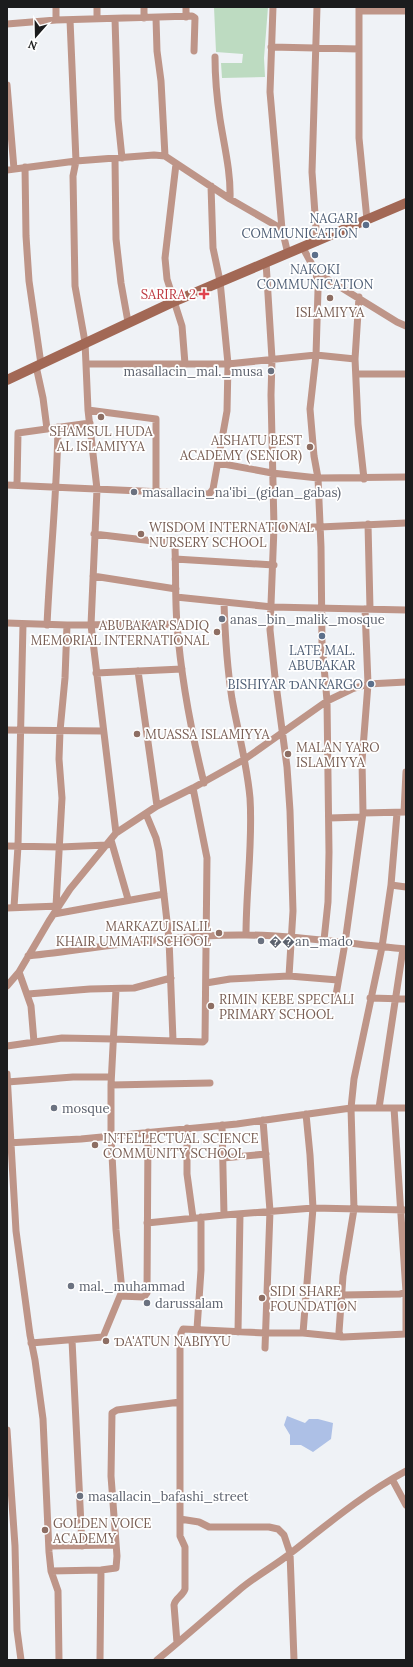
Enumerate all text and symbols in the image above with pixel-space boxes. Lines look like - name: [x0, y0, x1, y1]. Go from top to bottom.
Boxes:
- north arrow: [16, 16, 56, 56]
- text: N: [26, 37, 39, 53]
- place label: NAGARI COMMUNICATION: [241, 210, 358, 242]
- marker: NAGARI COMMUNICATION: [361, 220, 371, 230]
- marker: NAKOKI COMMUNICATION: [310, 250, 320, 260]
- place label: NAKOKI COMMUNICATION: [257, 261, 373, 293]
- place label: SARIRA 2: [141, 286, 196, 303]
- marker: SARIRA 2: [199, 289, 209, 299]
- marker: ISLAMIYYA: [325, 293, 335, 303]
- place label: ISLAMIYYA: [296, 304, 365, 321]
- place label: masallacin_mal._musa: [124, 363, 263, 380]
- marker: masallacin_mal._musa: [266, 366, 276, 376]
- marker: SHAMSUL HUDA AL ISLAMIYYA: [96, 412, 106, 422]
- place label: SHAMSUL HUDA AL ISLAMIYYA: [49, 423, 153, 455]
- place label: AISHATU BEST ACADEMY (SENIOR): [179, 432, 303, 464]
- marker: AISHATU BEST ACADEMY (SENIOR): [305, 442, 315, 452]
- place label: masallacin_na'ibi_(gidan_gabas): [142, 484, 341, 501]
- marker: masallacin_na'ibi_(gidan_gabas): [129, 487, 139, 497]
- place label: WISDOM INTERNATIONAL NURSERY SCHOOL: [149, 519, 314, 551]
- marker: WISDOM INTERNATIONAL NURSERY SCHOOL: [136, 529, 146, 539]
- place label: anas_bin_malik_mosque: [230, 611, 385, 628]
- marker: anas_bin_malik_mosque: [217, 614, 227, 624]
- place label: ABUBAKAR SADIQ MEMORIAL INTERNATIONAL: [30, 617, 210, 649]
- marker: ABUBAKAR SADIQ MEMORIAL INTERNATIONAL: [212, 627, 222, 637]
- marker: LATE MAL. ABUBAKAR: [317, 631, 327, 641]
- place label: LATE MAL. ABUBAKAR: [288, 642, 356, 674]
- place label: BISHIYAR ƊANKARGO: [227, 676, 363, 693]
- marker: BISHIYAR ƊANKARGO: [366, 679, 376, 689]
- place label: MUASSA ISLAMIYYA: [145, 726, 271, 743]
- marker: MUASSA ISLAMIYYA: [132, 729, 142, 739]
- place label: MALAN YARO ISLAMIYYA: [296, 739, 380, 771]
- marker: MALAN YARO ISLAMIYYA: [283, 749, 293, 759]
- place label: MARKAZU ISALIL KHAIR UMMATI SCHOOL: [56, 918, 211, 950]
- marker: MARKAZU ISALIL KHAIR UMMATI SCHOOL: [214, 928, 224, 938]
- place label: ��an_mado: [269, 933, 353, 950]
- marker: ��an_mado: [256, 936, 266, 946]
- place label: RIMIN KEBE SPECIALI PRIMARY SCHOOL: [219, 991, 354, 1023]
- marker: RIMIN KEBE SPECIALI PRIMARY SCHOOL: [206, 1001, 216, 1011]
- place label: mosque: [62, 1100, 110, 1117]
- marker: mosque: [49, 1103, 59, 1113]
- place label: INTELLECTUAL SCIENCE COMMUNITY SCHOOL: [103, 1130, 259, 1162]
- marker: INTELLECTUAL SCIENCE COMMUNITY SCHOOL: [90, 1140, 100, 1150]
- place label: mal._muhammad: [79, 1278, 185, 1295]
- marker: mal._muhammad: [66, 1281, 76, 1291]
- place label: SIDI SHARE FOUNDATION: [270, 1283, 357, 1315]
- marker: SIDI SHARE FOUNDATION: [257, 1293, 267, 1303]
- place label: darussalam: [155, 1295, 224, 1312]
- marker: darussalam: [142, 1298, 152, 1308]
- place label: ƊA'ATUN NABIYYU: [114, 1333, 231, 1350]
- marker: ƊA'ATUN NABIYYU: [101, 1336, 111, 1346]
- place label: masallacin_bafashi_street: [88, 1488, 249, 1505]
- marker: masallacin_bafashi_street: [75, 1491, 85, 1501]
- place label: GOLDEN VOICE ACADEMY: [52, 1515, 151, 1547]
- marker: GOLDEN VOICE ACADEMY: [40, 1525, 50, 1535]

